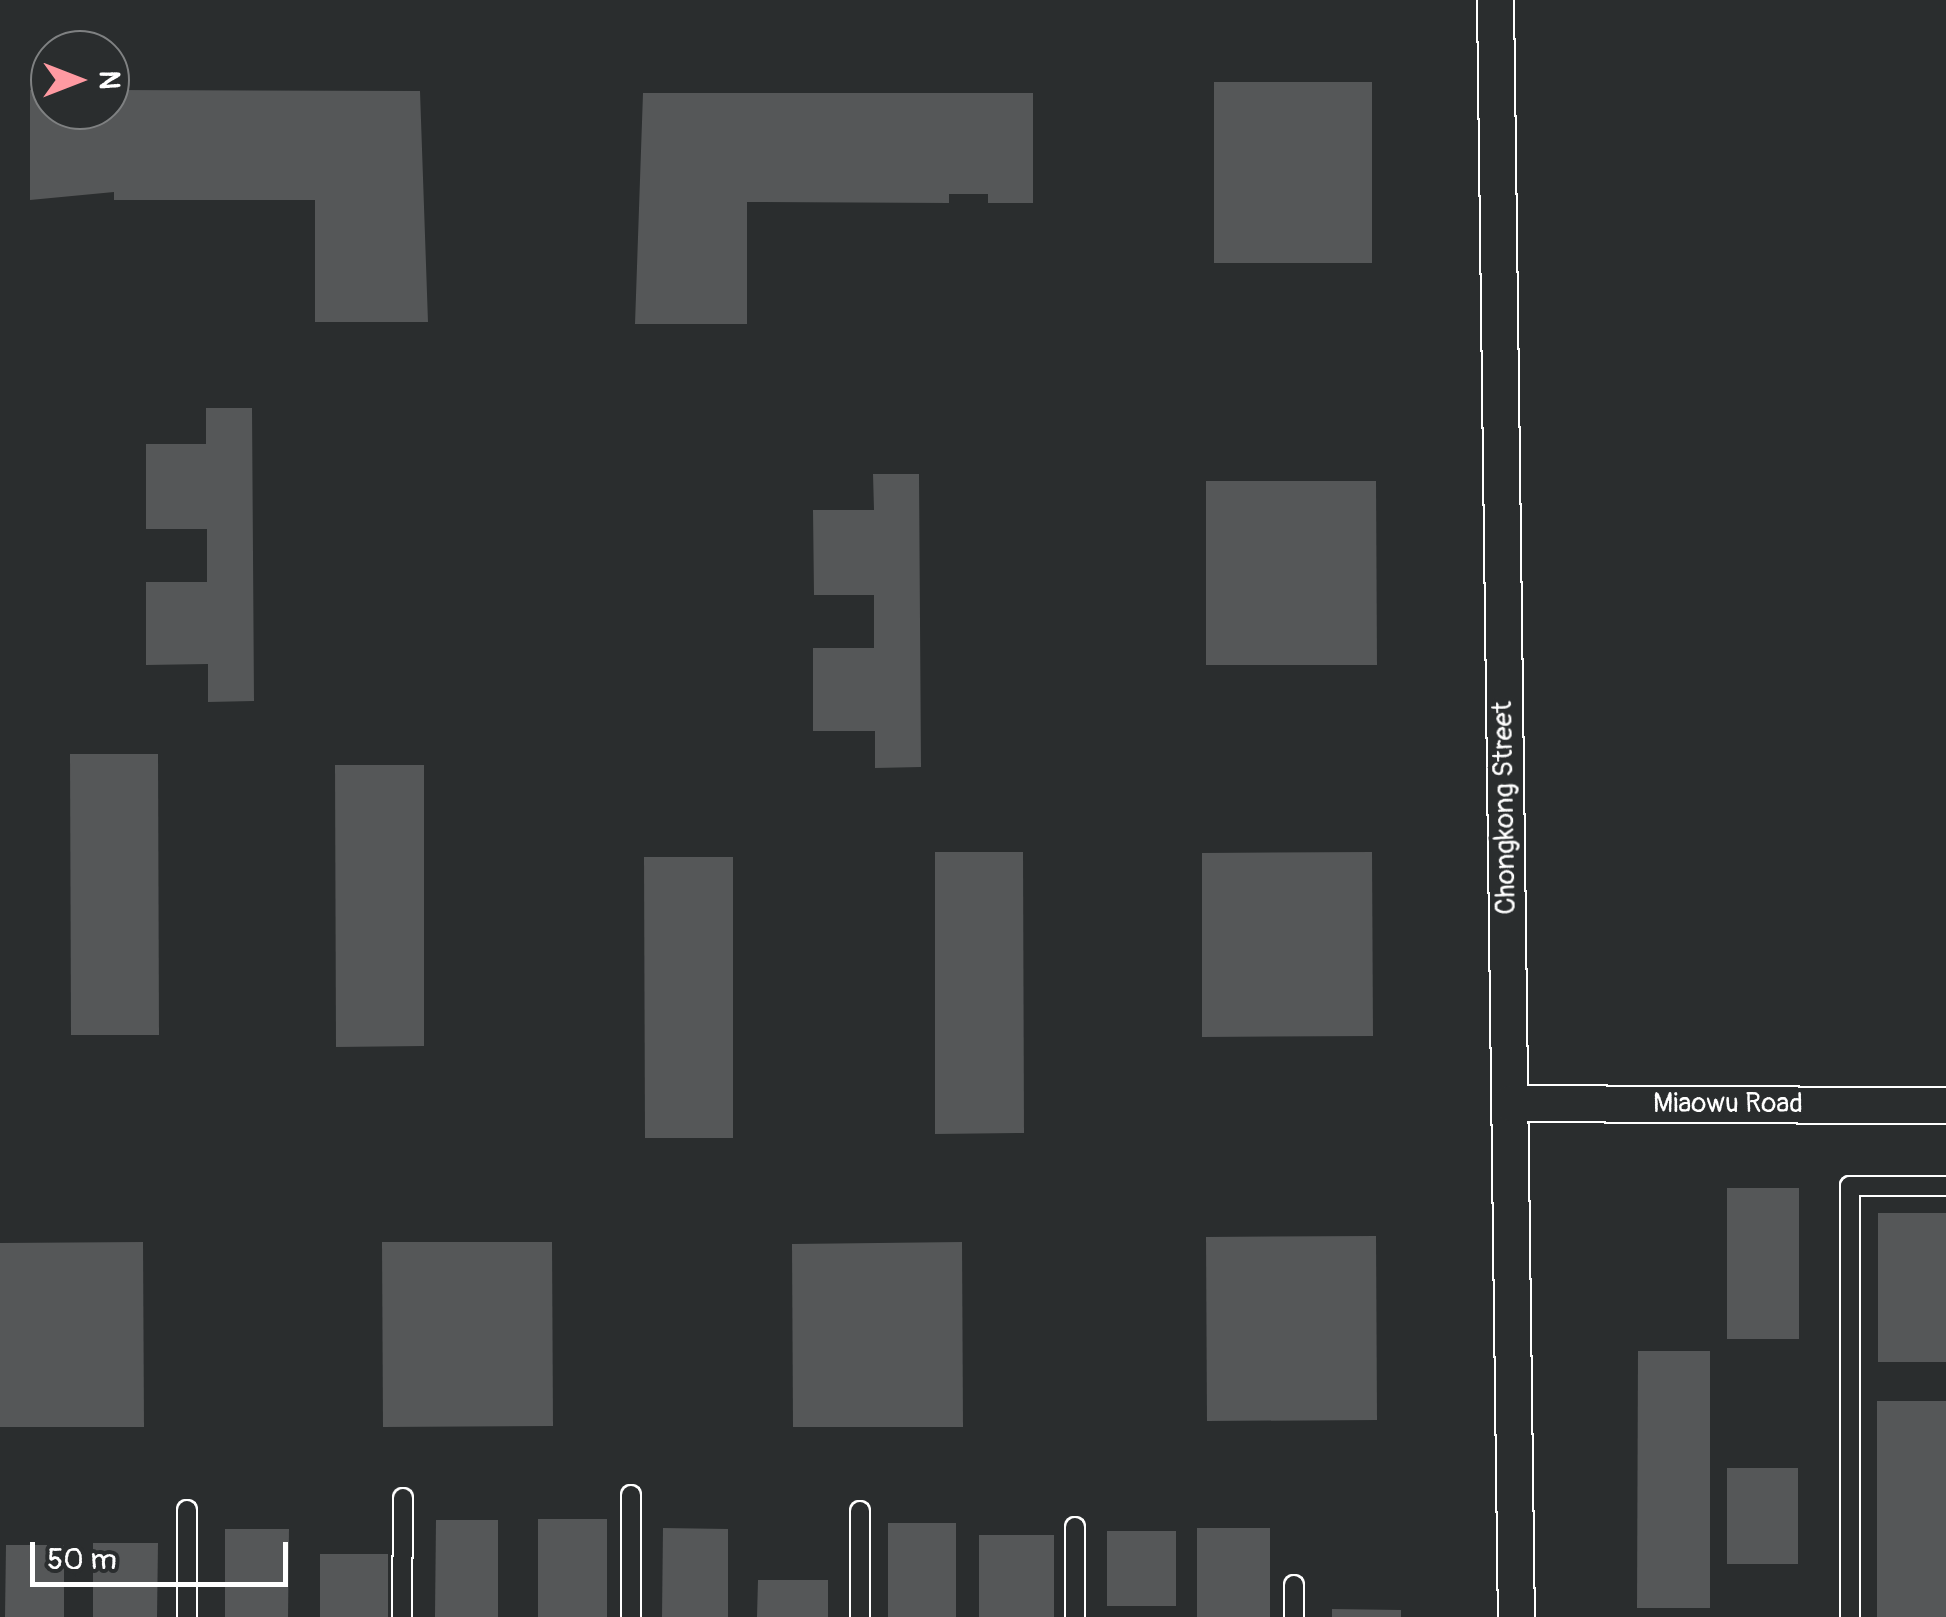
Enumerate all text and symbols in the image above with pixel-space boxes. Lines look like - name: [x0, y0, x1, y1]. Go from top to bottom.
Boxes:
- north arrow: [30, 30, 130, 130]
- text: N: [91, 71, 126, 89]
- street label: Chongkong Street: [1486, 701, 1524, 915]
- street label: Miaowu Road: [1653, 1087, 1803, 1121]
- scale bar: [35, 1522, 292, 1584]
- text: 50 m: [47, 1541, 117, 1578]

